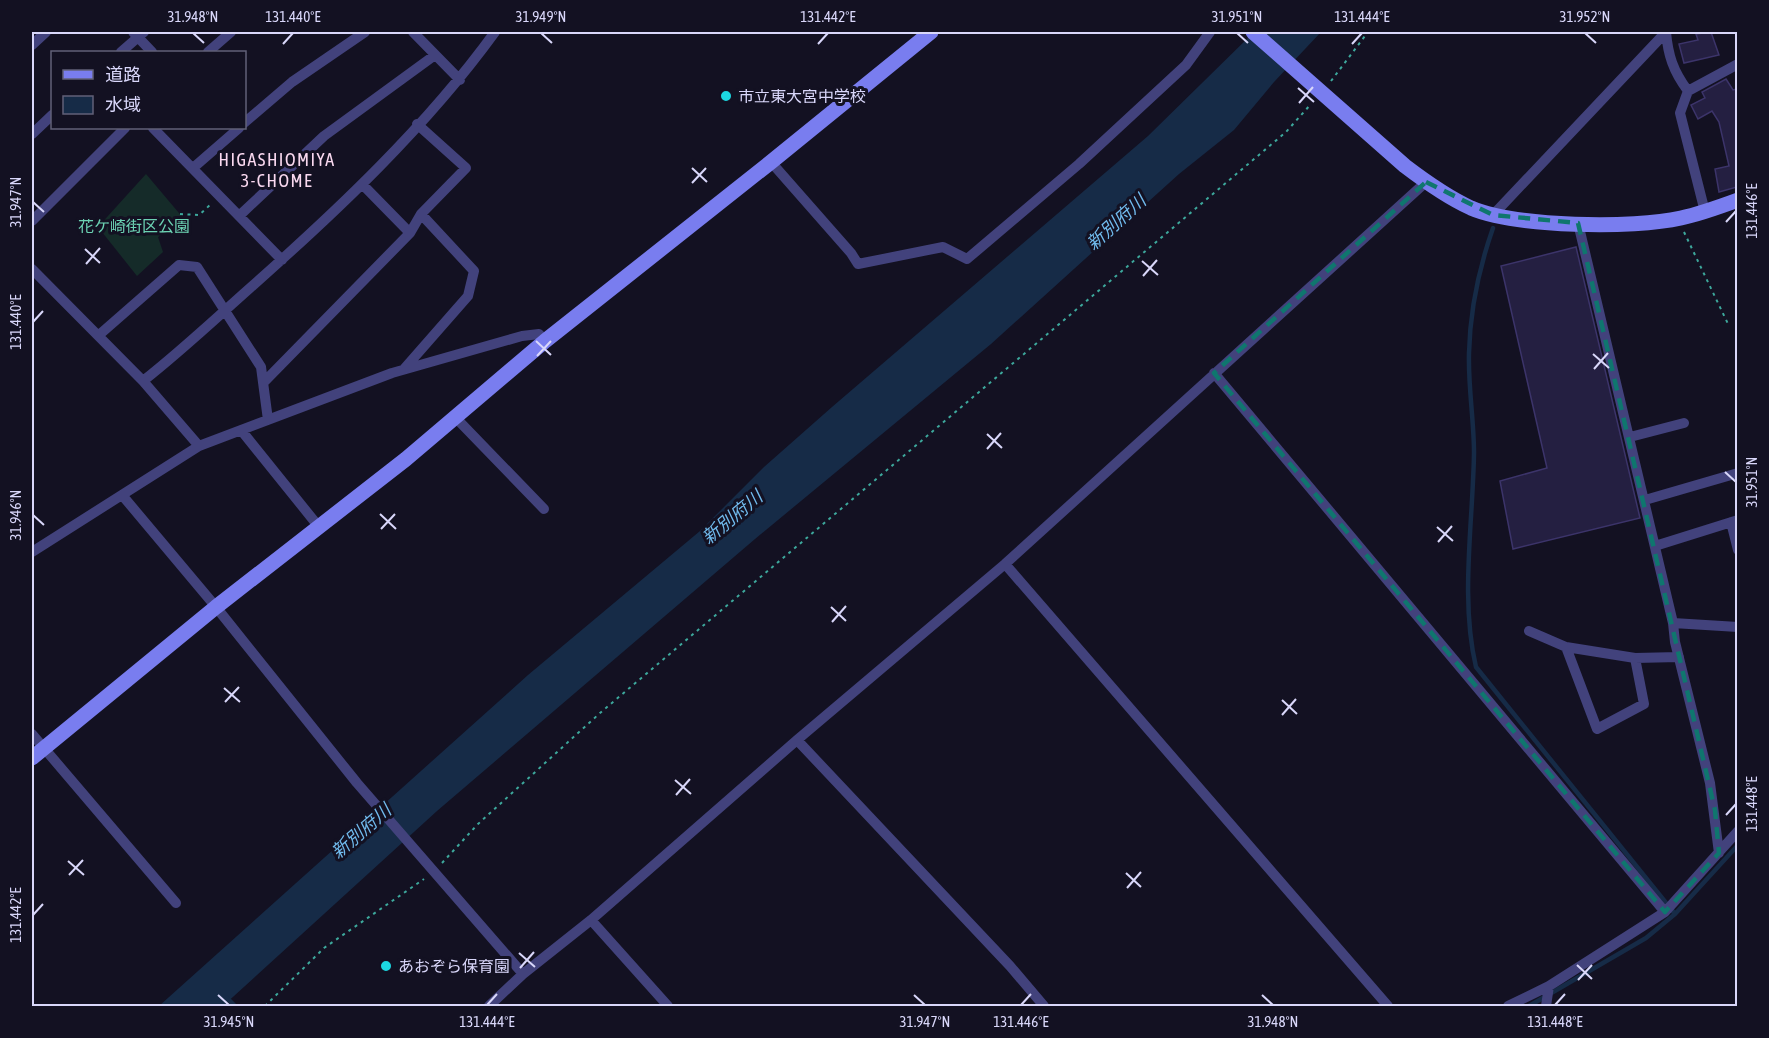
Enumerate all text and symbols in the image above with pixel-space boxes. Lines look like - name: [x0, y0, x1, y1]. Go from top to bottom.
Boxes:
- text: 31.948°N: [168, 8, 218, 25]
- text: 131.440°E: [265, 8, 321, 25]
- text: 31.949°N: [516, 8, 566, 25]
- text: 131.442°E: [800, 8, 856, 25]
- text: 31.951°N: [1212, 8, 1262, 25]
- text: 131.444°E: [1334, 8, 1390, 25]
- text: 31.952°N: [1560, 8, 1610, 25]
- legend: [51, 51, 246, 129]
- text: 道路: [105, 64, 141, 85]
- place label: 市立東大宮中学校: [738, 87, 866, 105]
- marker: 市立東大宮中学校: [719, 89, 733, 103]
- text: 水域: [105, 94, 141, 115]
- district label: HIGASHIOMIYA 3-CHOME: [218, 149, 336, 191]
- text: 31.947°N: [7, 177, 24, 227]
- text: 131.446°E: [1743, 183, 1760, 239]
- water label: 新別府川: [1082, 189, 1151, 254]
- park label: 花ケ崎街区公園: [78, 217, 190, 235]
- text: 131.440°E: [7, 294, 24, 350]
- text: 31.951°N: [1743, 457, 1760, 507]
- water label: 新別府川: [698, 485, 768, 548]
- text: 31.946°N: [7, 490, 24, 540]
- text: 131.448°E: [1743, 776, 1760, 832]
- water label: 新別府川: [327, 798, 397, 863]
- text: 131.442°E: [7, 887, 24, 943]
- place label: あおぞら保育園: [398, 957, 510, 975]
- marker: あおぞら保育園: [379, 959, 393, 973]
- text: 31.945°N: [204, 1013, 254, 1030]
- text: 131.444°E: [459, 1013, 515, 1030]
- text: 31.947°N: [900, 1013, 950, 1030]
- text: 131.446°E: [993, 1013, 1049, 1030]
- text: 31.948°N: [1248, 1013, 1298, 1030]
- text: 131.448°E: [1527, 1013, 1583, 1030]

